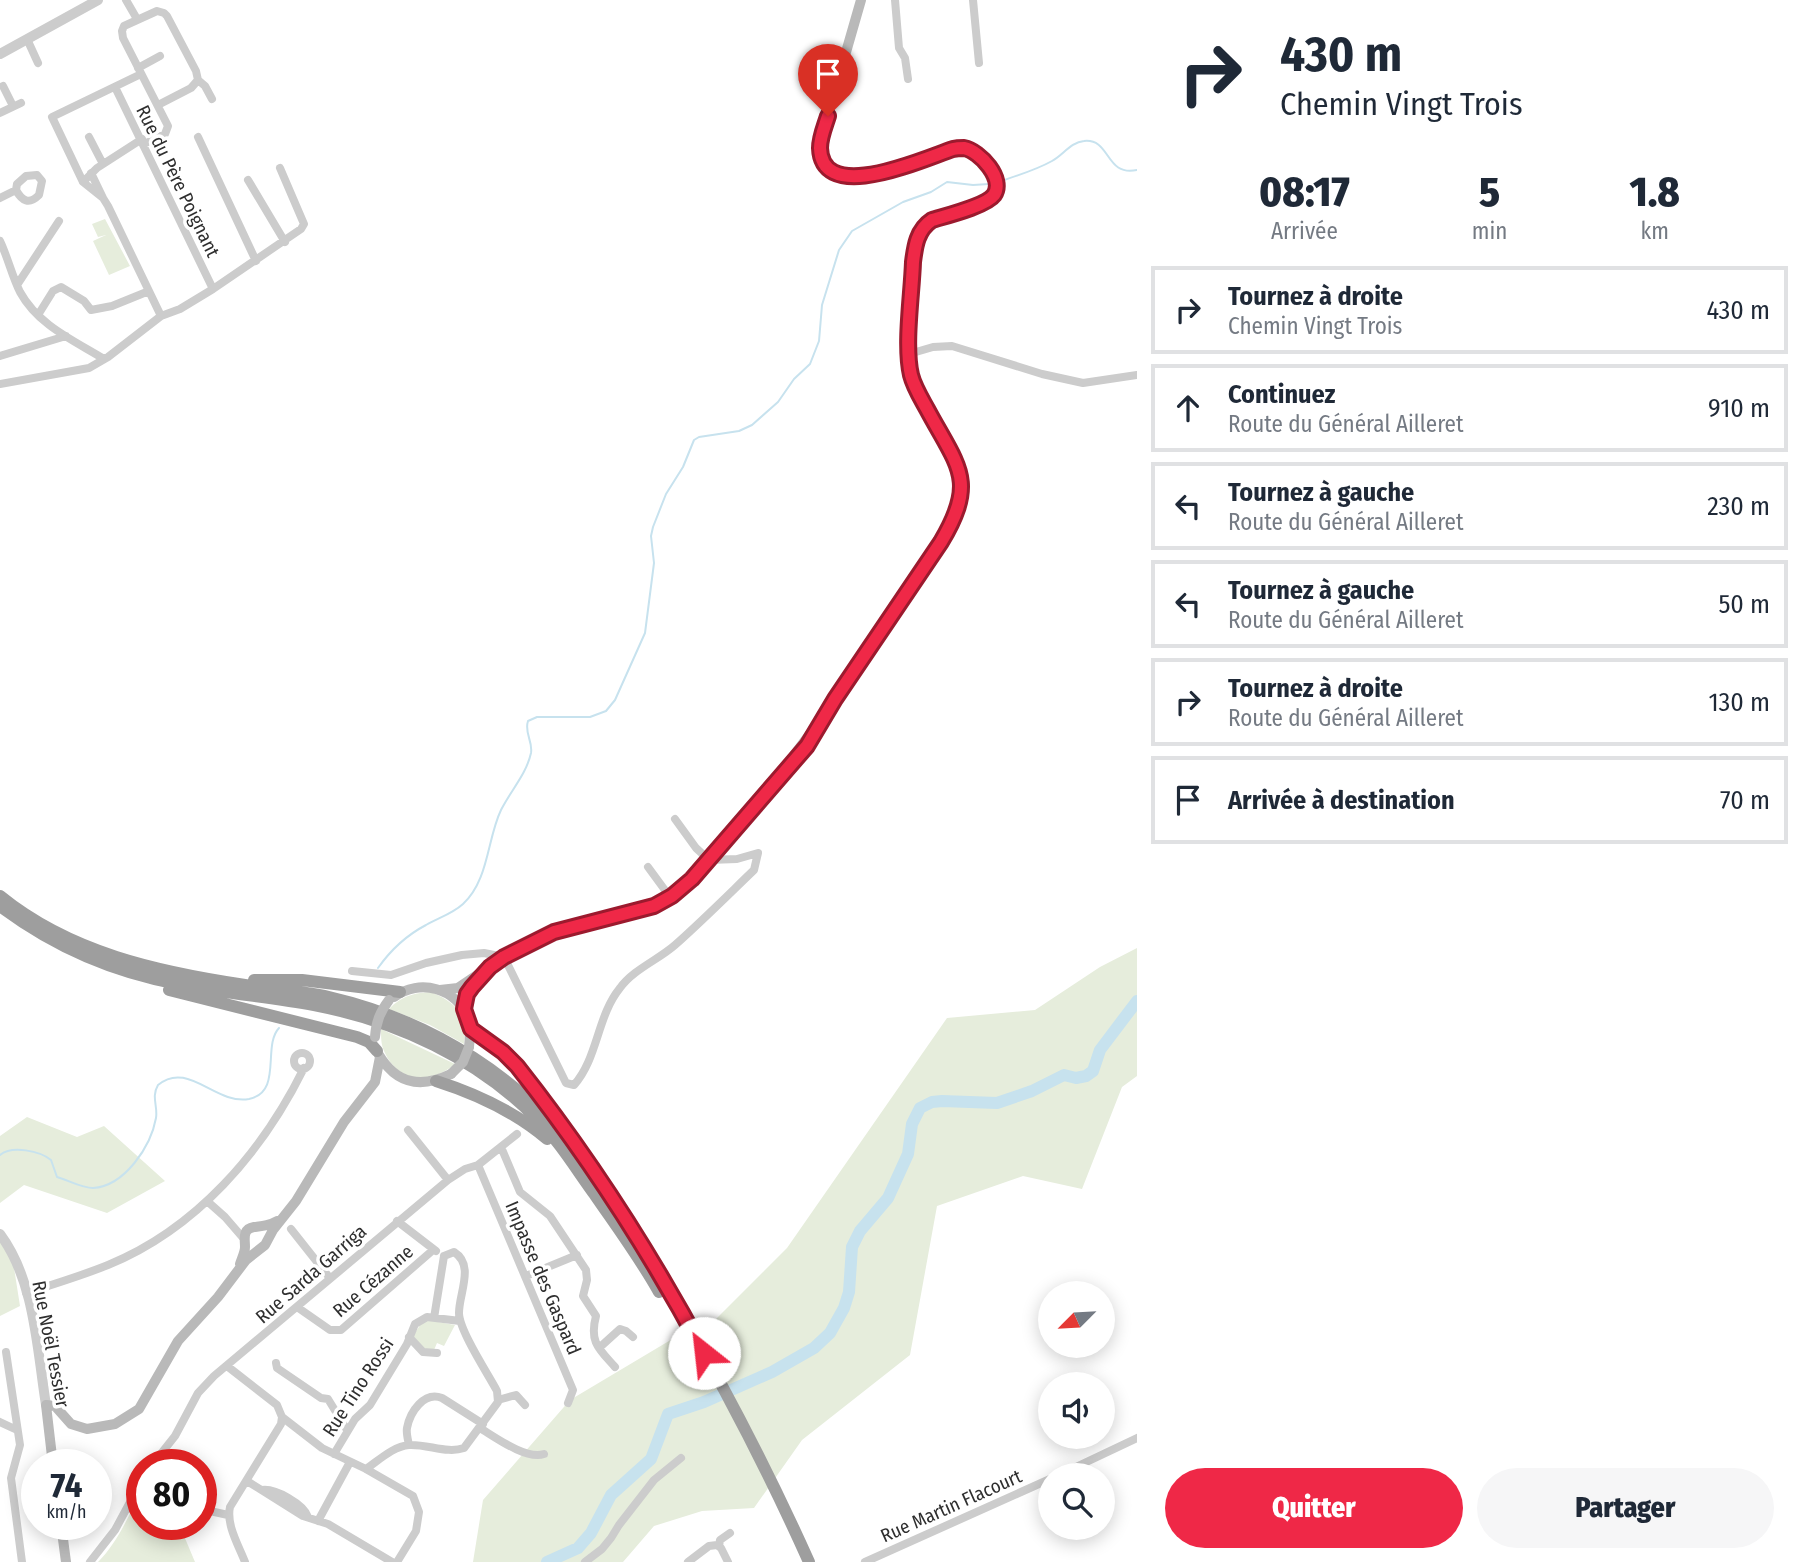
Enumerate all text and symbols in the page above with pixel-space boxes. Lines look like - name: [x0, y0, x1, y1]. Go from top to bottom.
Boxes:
- text: 430 m: [1280, 25, 1402, 84]
- icon: right: [1165, 28, 1256, 119]
- pin: [798, 44, 858, 116]
- icon: arrive: [809, 55, 847, 93]
- text: Chemin Vingt Trois: [1280, 85, 1523, 123]
- street label: Rue du Père Poignant: [131, 101, 225, 261]
- text: 08:17: [1259, 167, 1350, 217]
- text: 5: [1479, 167, 1500, 217]
- text: 1.8: [1629, 167, 1680, 217]
- text: Arrivée: [1271, 217, 1338, 245]
- text: min: [1472, 217, 1507, 245]
- text: km: [1640, 217, 1669, 245]
- text: Tournez à droite: [1228, 281, 1403, 312]
- icon: right: [1169, 291, 1207, 329]
- text: 430 m: [1706, 295, 1770, 326]
- text: Chemin Vingt Trois: [1228, 312, 1402, 340]
- text: Continuez: [1228, 379, 1335, 410]
- icon: ahead: [1169, 389, 1207, 427]
- text: 910 m: [1708, 393, 1770, 424]
- text: Route du Général Ailleret: [1228, 410, 1463, 438]
- text: Tournez à gauche: [1228, 477, 1414, 508]
- icon: left: [1169, 487, 1207, 525]
- text: 230 m: [1707, 491, 1770, 522]
- text: Route du Général Ailleret: [1228, 508, 1463, 536]
- text: Tournez à gauche: [1228, 575, 1414, 606]
- icon: left: [1169, 585, 1207, 623]
- text: 50 m: [1718, 589, 1770, 620]
- text: Route du Général Ailleret: [1228, 606, 1463, 634]
- text: Tournez à droite: [1228, 673, 1403, 704]
- icon: right: [1169, 683, 1207, 721]
- text: 130 m: [1708, 687, 1770, 718]
- text: Route du Général Ailleret: [1228, 704, 1463, 732]
- icon: arrive: [1169, 781, 1207, 819]
- text: Arrivée à destination: [1228, 785, 1455, 816]
- text: 70 m: [1720, 785, 1770, 816]
- street label: Impasse des Gaspard: [500, 1198, 586, 1358]
- street label: Rue Sarda Garriga: [251, 1220, 371, 1328]
- street label: Rue Cézanne: [328, 1240, 418, 1322]
- street label: Rue Noël Tessier: [27, 1279, 75, 1410]
- north arrow: [1038, 1281, 1115, 1358]
- map controls: [1038, 1281, 1115, 1540]
- position arrow: [667, 1316, 741, 1390]
- street label: Rue Tino Rossi: [318, 1333, 398, 1441]
- button: sound: [1038, 1372, 1115, 1449]
- speed limit sign: 80: [126, 1449, 217, 1540]
- button: search: [1038, 1463, 1115, 1540]
- text: 74: [51, 1464, 82, 1506]
- street label: Rue Martin Flacourt: [877, 1464, 1026, 1547]
- button: Quitter: [1165, 1468, 1463, 1548]
- button: Partager: [1477, 1468, 1774, 1548]
- text: km/h: [46, 1501, 87, 1523]

